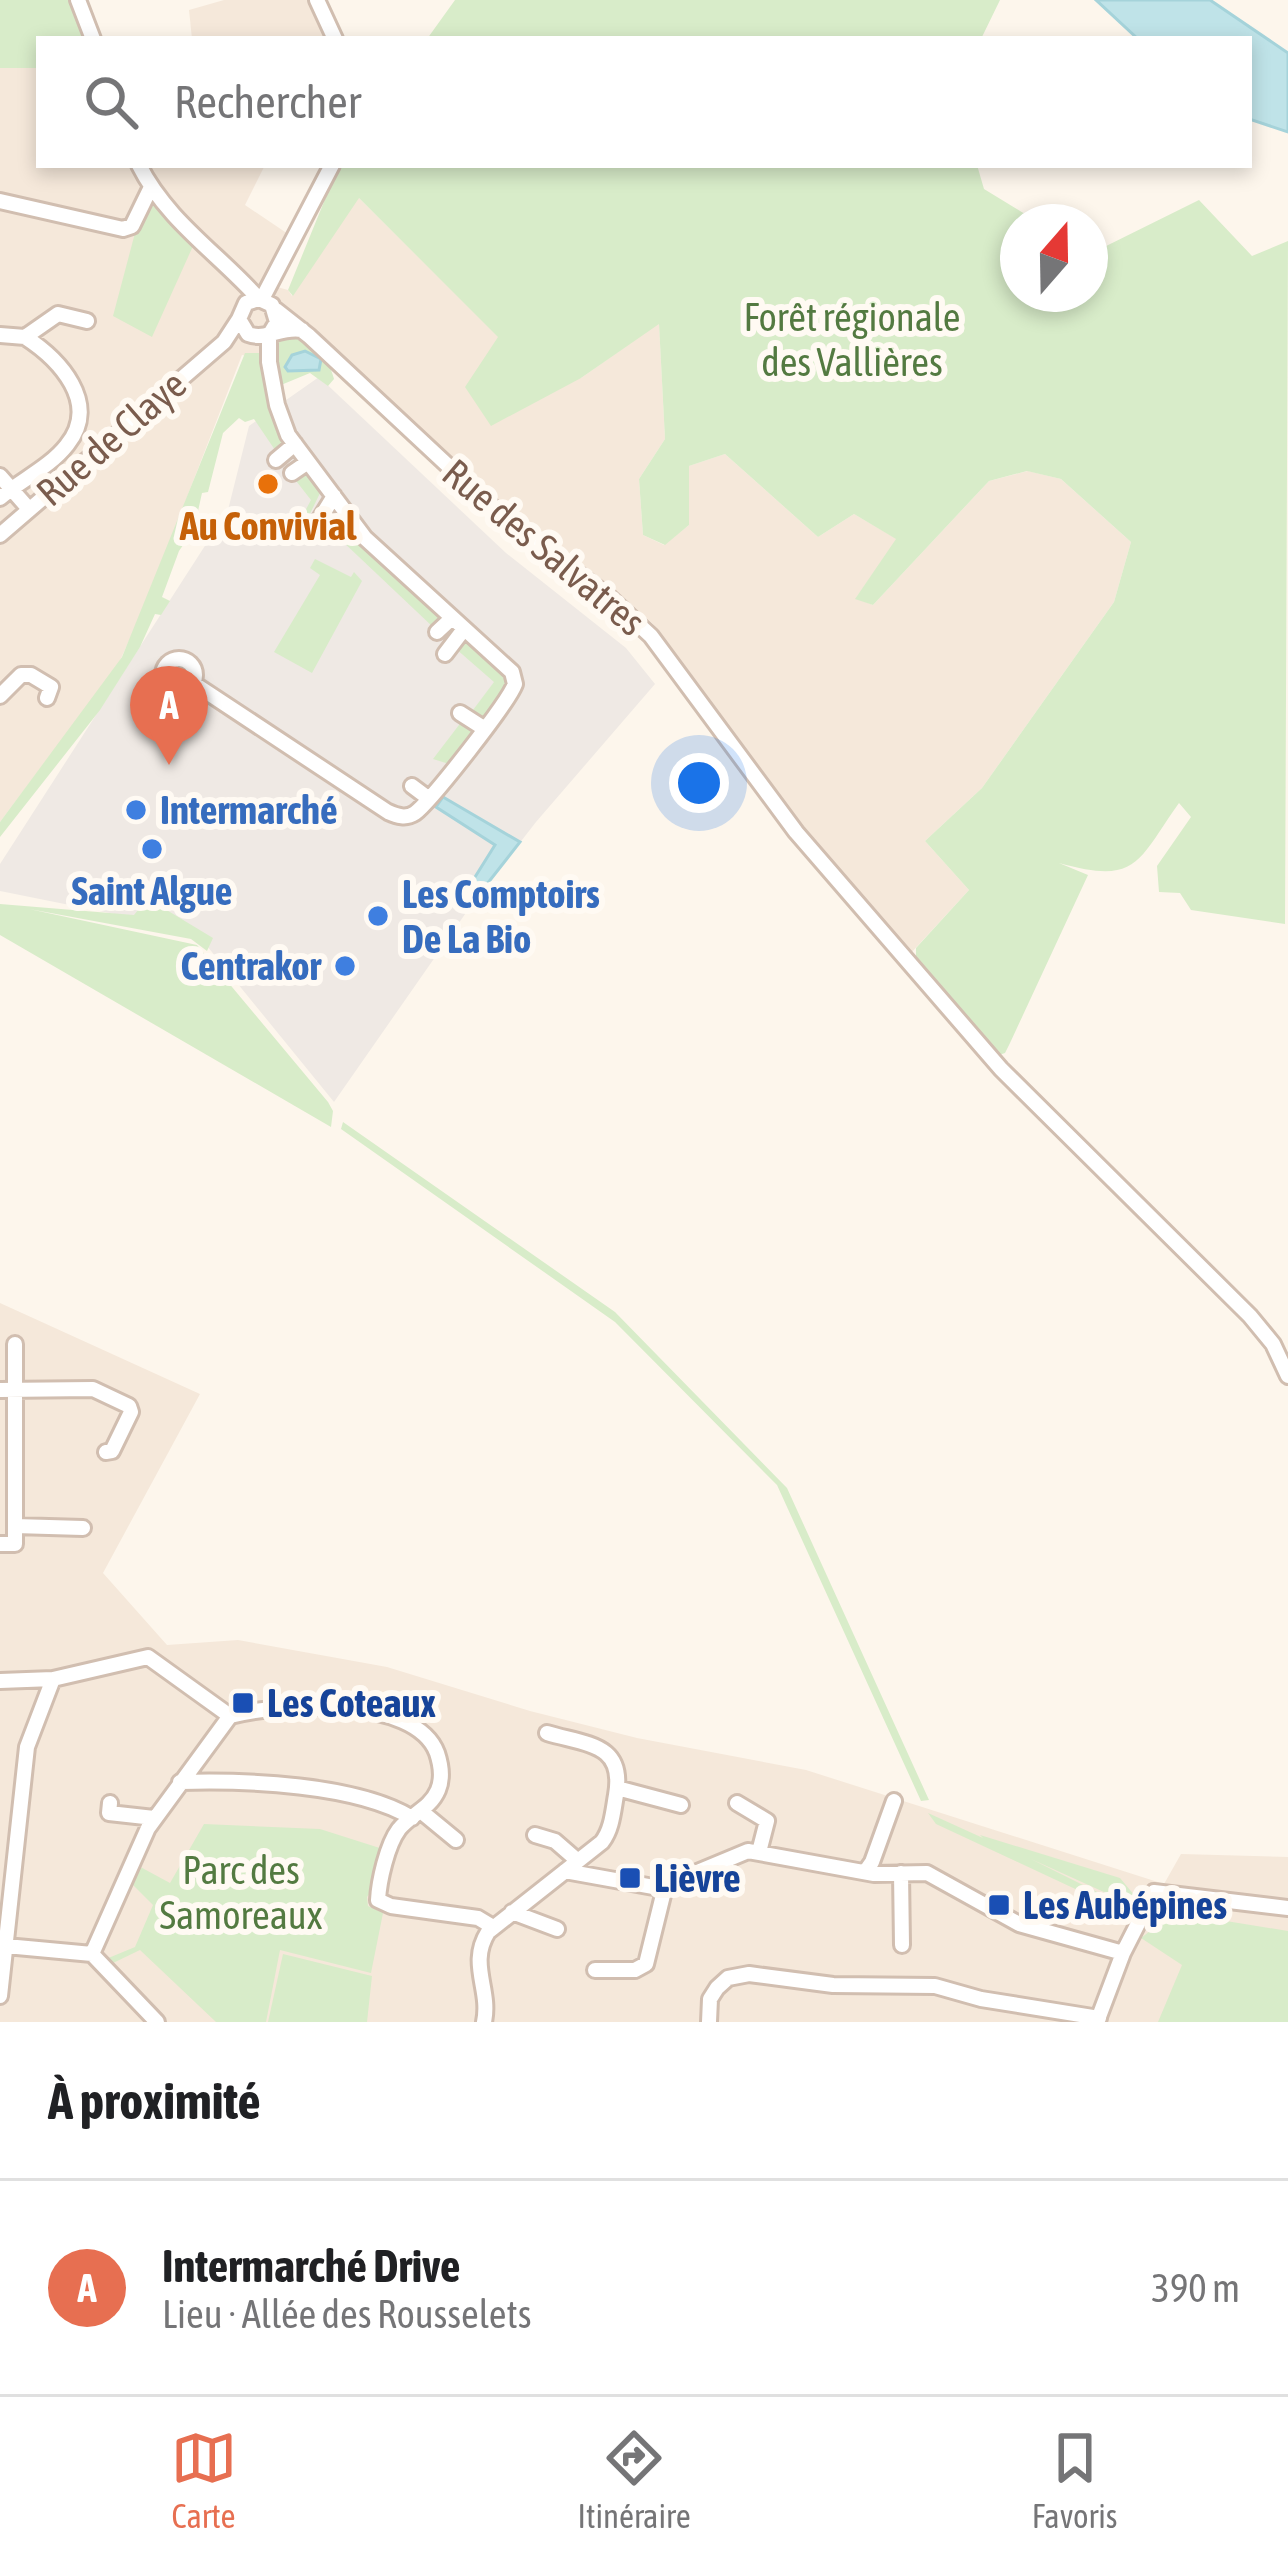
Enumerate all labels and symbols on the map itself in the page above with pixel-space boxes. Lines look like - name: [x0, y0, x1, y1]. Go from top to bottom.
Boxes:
- north arrow: [1000, 204, 1108, 312]
- park label: Forêt régionale des Vallières: [743, 295, 961, 384]
- street label: Rue de Claye: [28, 362, 194, 514]
- street label: Rue des Salvatres: [434, 450, 654, 644]
- marker: Au Convivial: [255, 471, 281, 497]
- place label: Au Convivial: [179, 504, 357, 548]
- pin: A: [130, 666, 208, 765]
- your location: [669, 753, 729, 813]
- place label: Intermarché: [160, 788, 338, 832]
- marker: Intermarché: [123, 797, 149, 823]
- marker: Saint Algue: [139, 836, 165, 862]
- place label: Saint Algue: [71, 869, 233, 913]
- place label: Les Comptoirs De La Bio: [402, 872, 600, 961]
- marker: Les Comptoirs De La Bio: [365, 903, 391, 929]
- place label: Centrakor: [181, 944, 322, 988]
- marker: Centrakor: [332, 953, 358, 979]
- place label: Les Coteaux: [267, 1681, 436, 1725]
- marker: Les Coteaux: [230, 1690, 256, 1716]
- park label: Parc des Samoreaux: [160, 1848, 323, 1937]
- place label: Lièvre: [654, 1856, 741, 1900]
- marker: Lièvre: [617, 1865, 643, 1891]
- place label: Les Aubépines: [1023, 1883, 1227, 1927]
- marker: Les Aubépines: [986, 1892, 1012, 1918]

